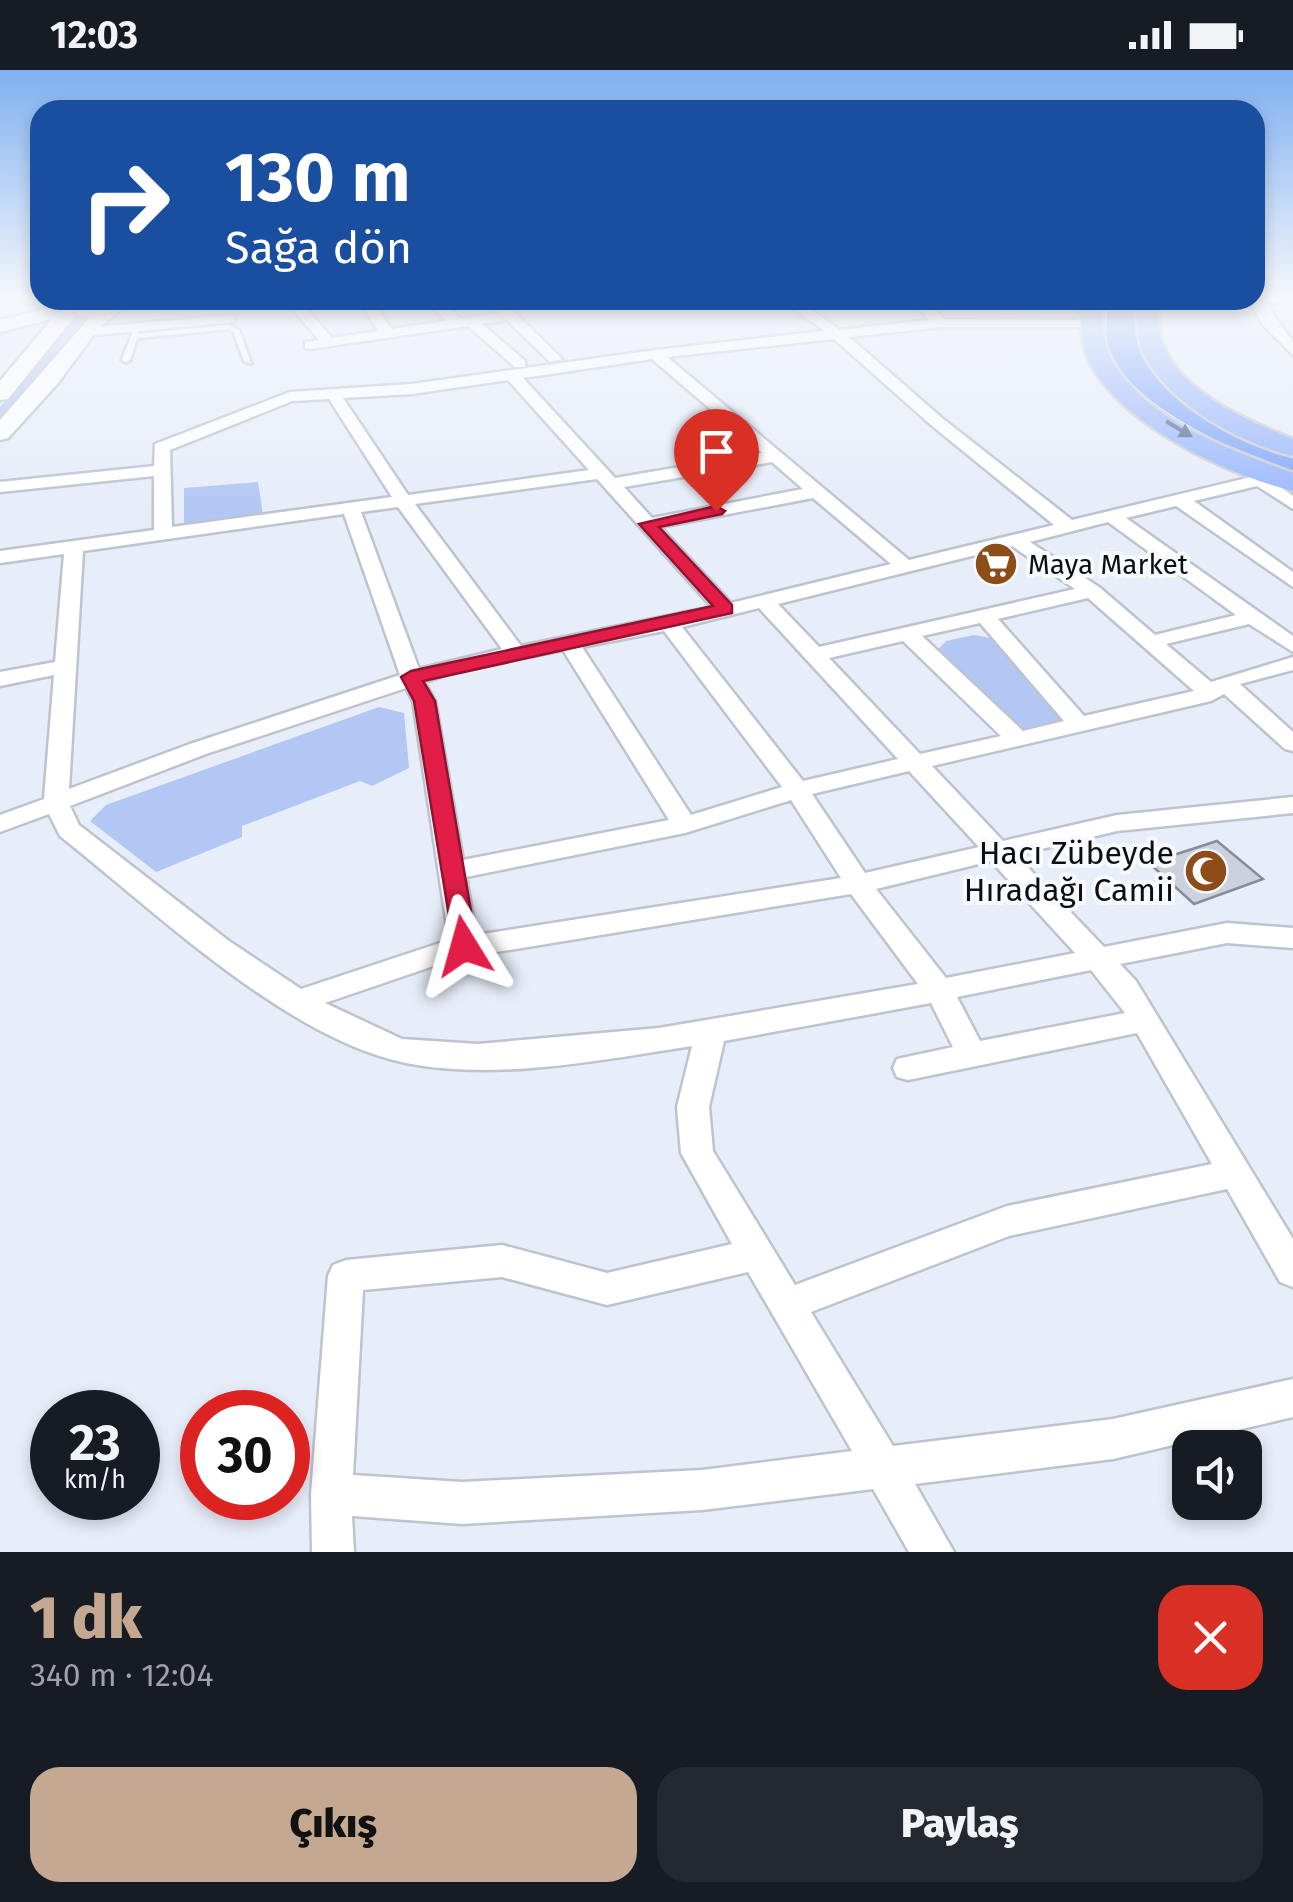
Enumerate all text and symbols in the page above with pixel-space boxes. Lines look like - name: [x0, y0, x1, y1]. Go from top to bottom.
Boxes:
- text: 12:03: [50, 12, 138, 58]
- text: 130 m: [225, 136, 411, 220]
- icon: right: [60, 140, 190, 270]
- text: Sağa dön: [225, 221, 412, 275]
- pin: [674, 409, 759, 512]
- one-way arrow: [1165, 420, 1193, 437]
- icon: arrive: [689, 424, 744, 479]
- supermarket icon: Maya Market: [973, 541, 1019, 587]
- place label: Maya Market: [1028, 548, 1189, 581]
- place label: Hacı Zübeyde Hıradağı Camii: [964, 834, 1174, 909]
- mosque icon: Hacı Zübeyde Hıradağı Camii: [1183, 848, 1229, 894]
- position arrow: [412, 894, 516, 998]
- speed limit sign: 30: [180, 1390, 310, 1520]
- text: 23: [69, 1413, 121, 1473]
- map controls: [1172, 1430, 1262, 1520]
- button: sound: [1172, 1430, 1262, 1520]
- text: km/h: [64, 1465, 126, 1495]
- text: 1 dk: [30, 1582, 142, 1654]
- button: close: [1158, 1585, 1263, 1690]
- text: 340 m · 12:04: [30, 1656, 214, 1694]
- button: Çıkış: [30, 1767, 637, 1882]
- button: Paylaş: [657, 1767, 1263, 1882]

